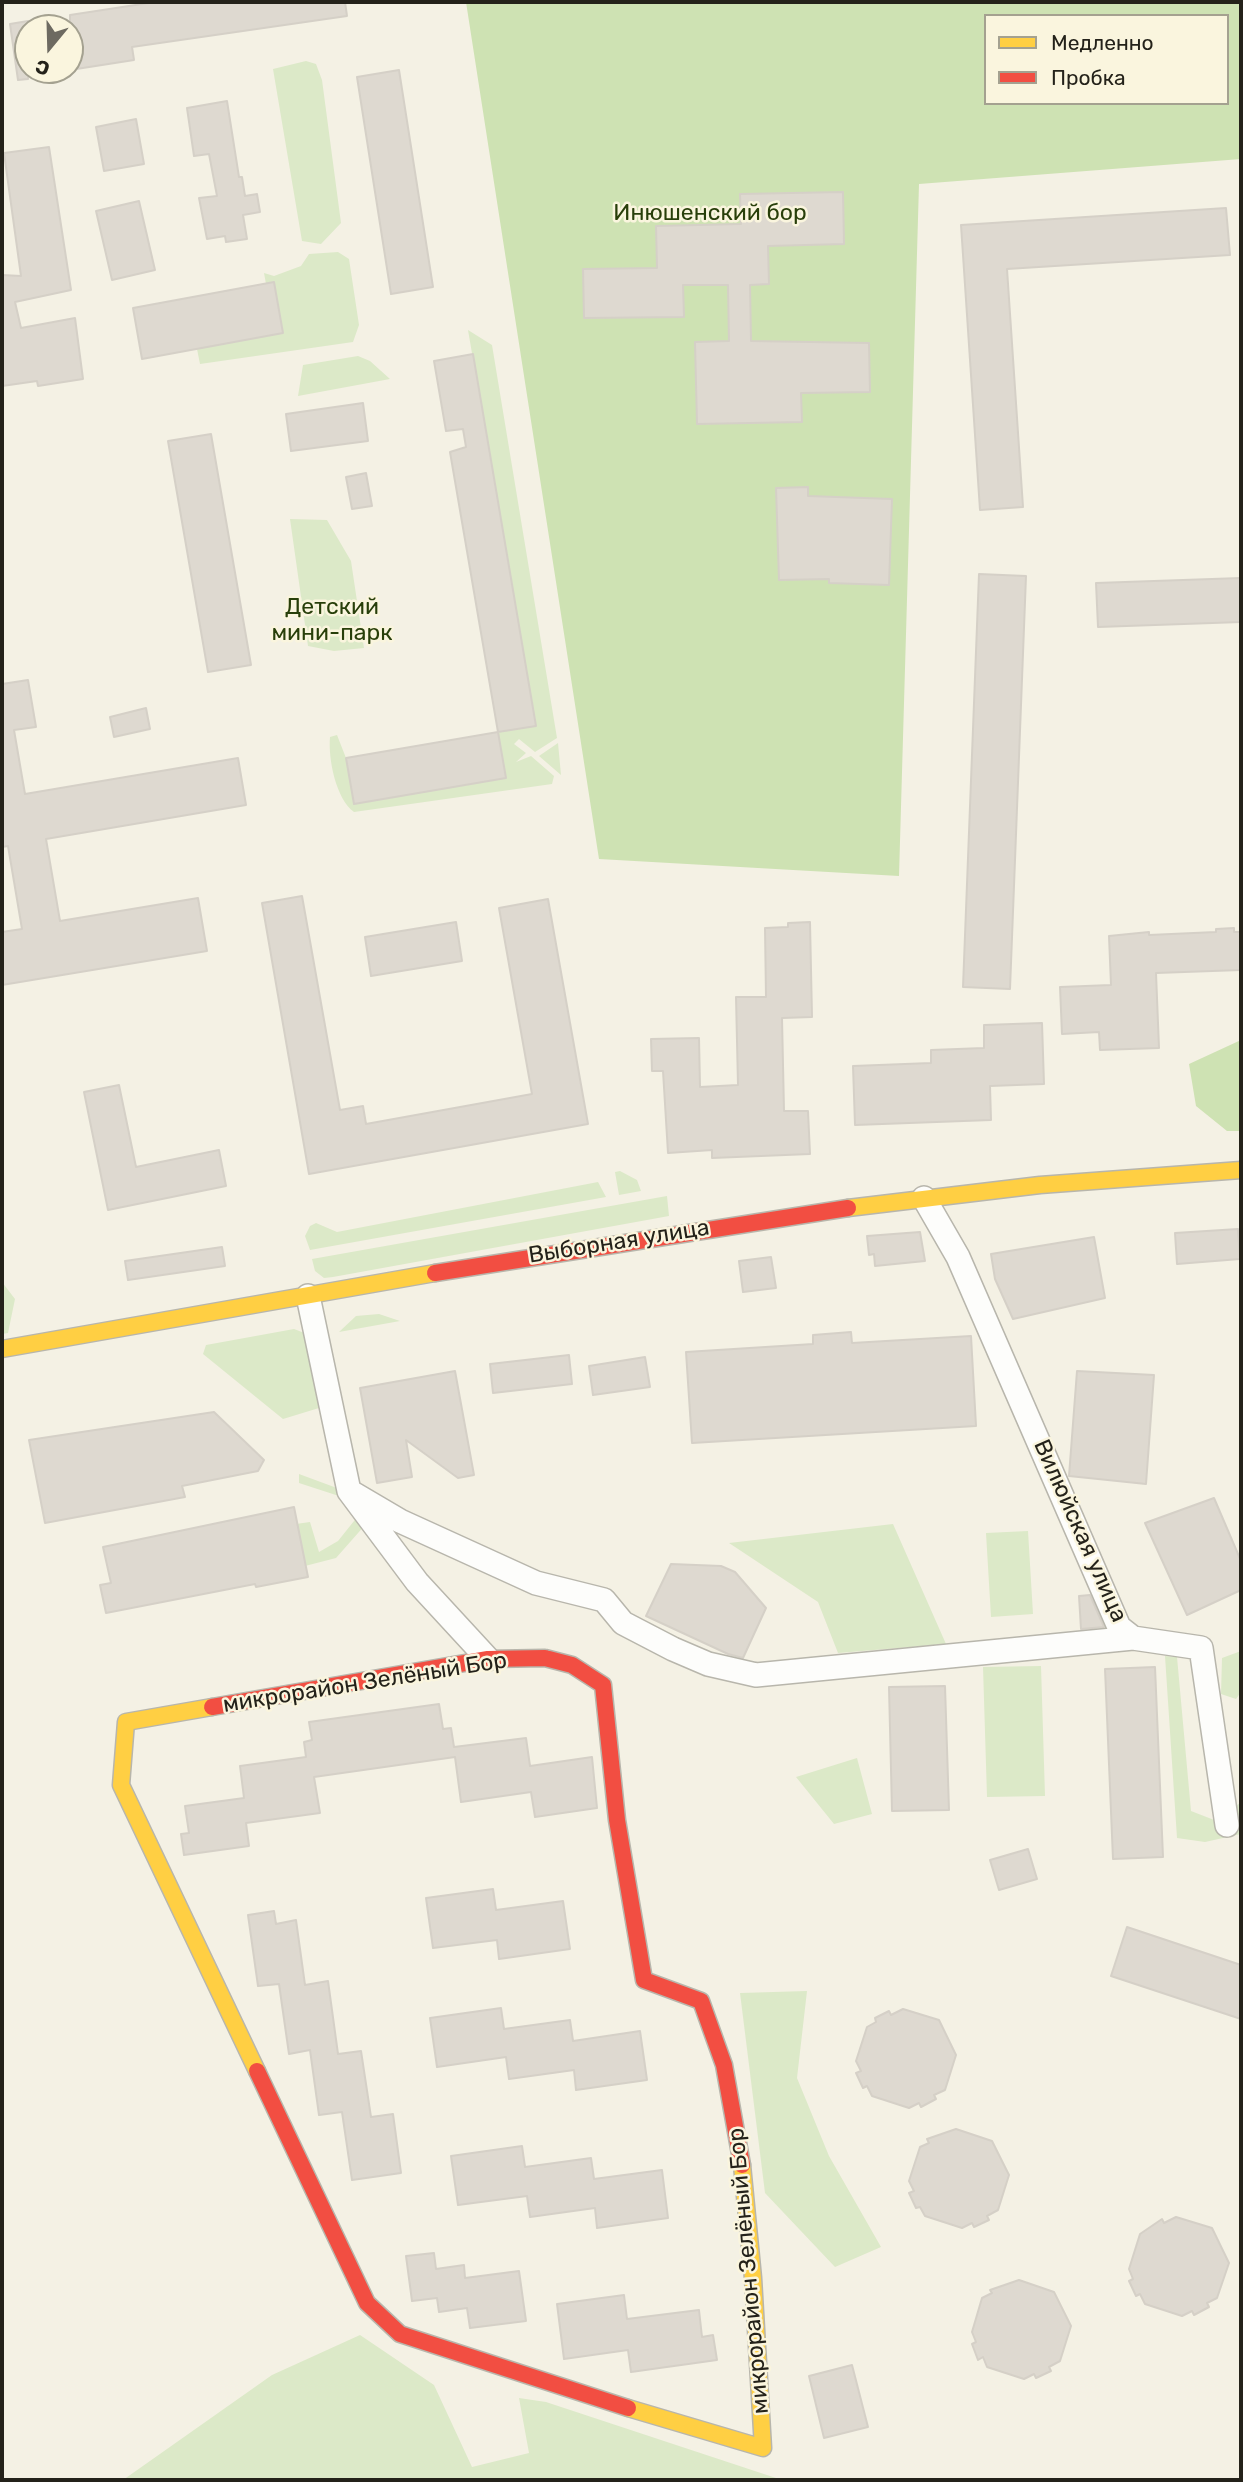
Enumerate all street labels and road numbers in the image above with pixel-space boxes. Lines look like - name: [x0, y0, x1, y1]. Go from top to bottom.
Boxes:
- street label: Выборная улица: [526, 1214, 712, 1270]
- street label: Вилюйская улица: [1027, 1435, 1133, 1627]
- street label: микрорайон Зелёный Бор: [221, 1647, 509, 1719]
- street label: микрорайон Зелёный Бор: [723, 2127, 775, 2415]

